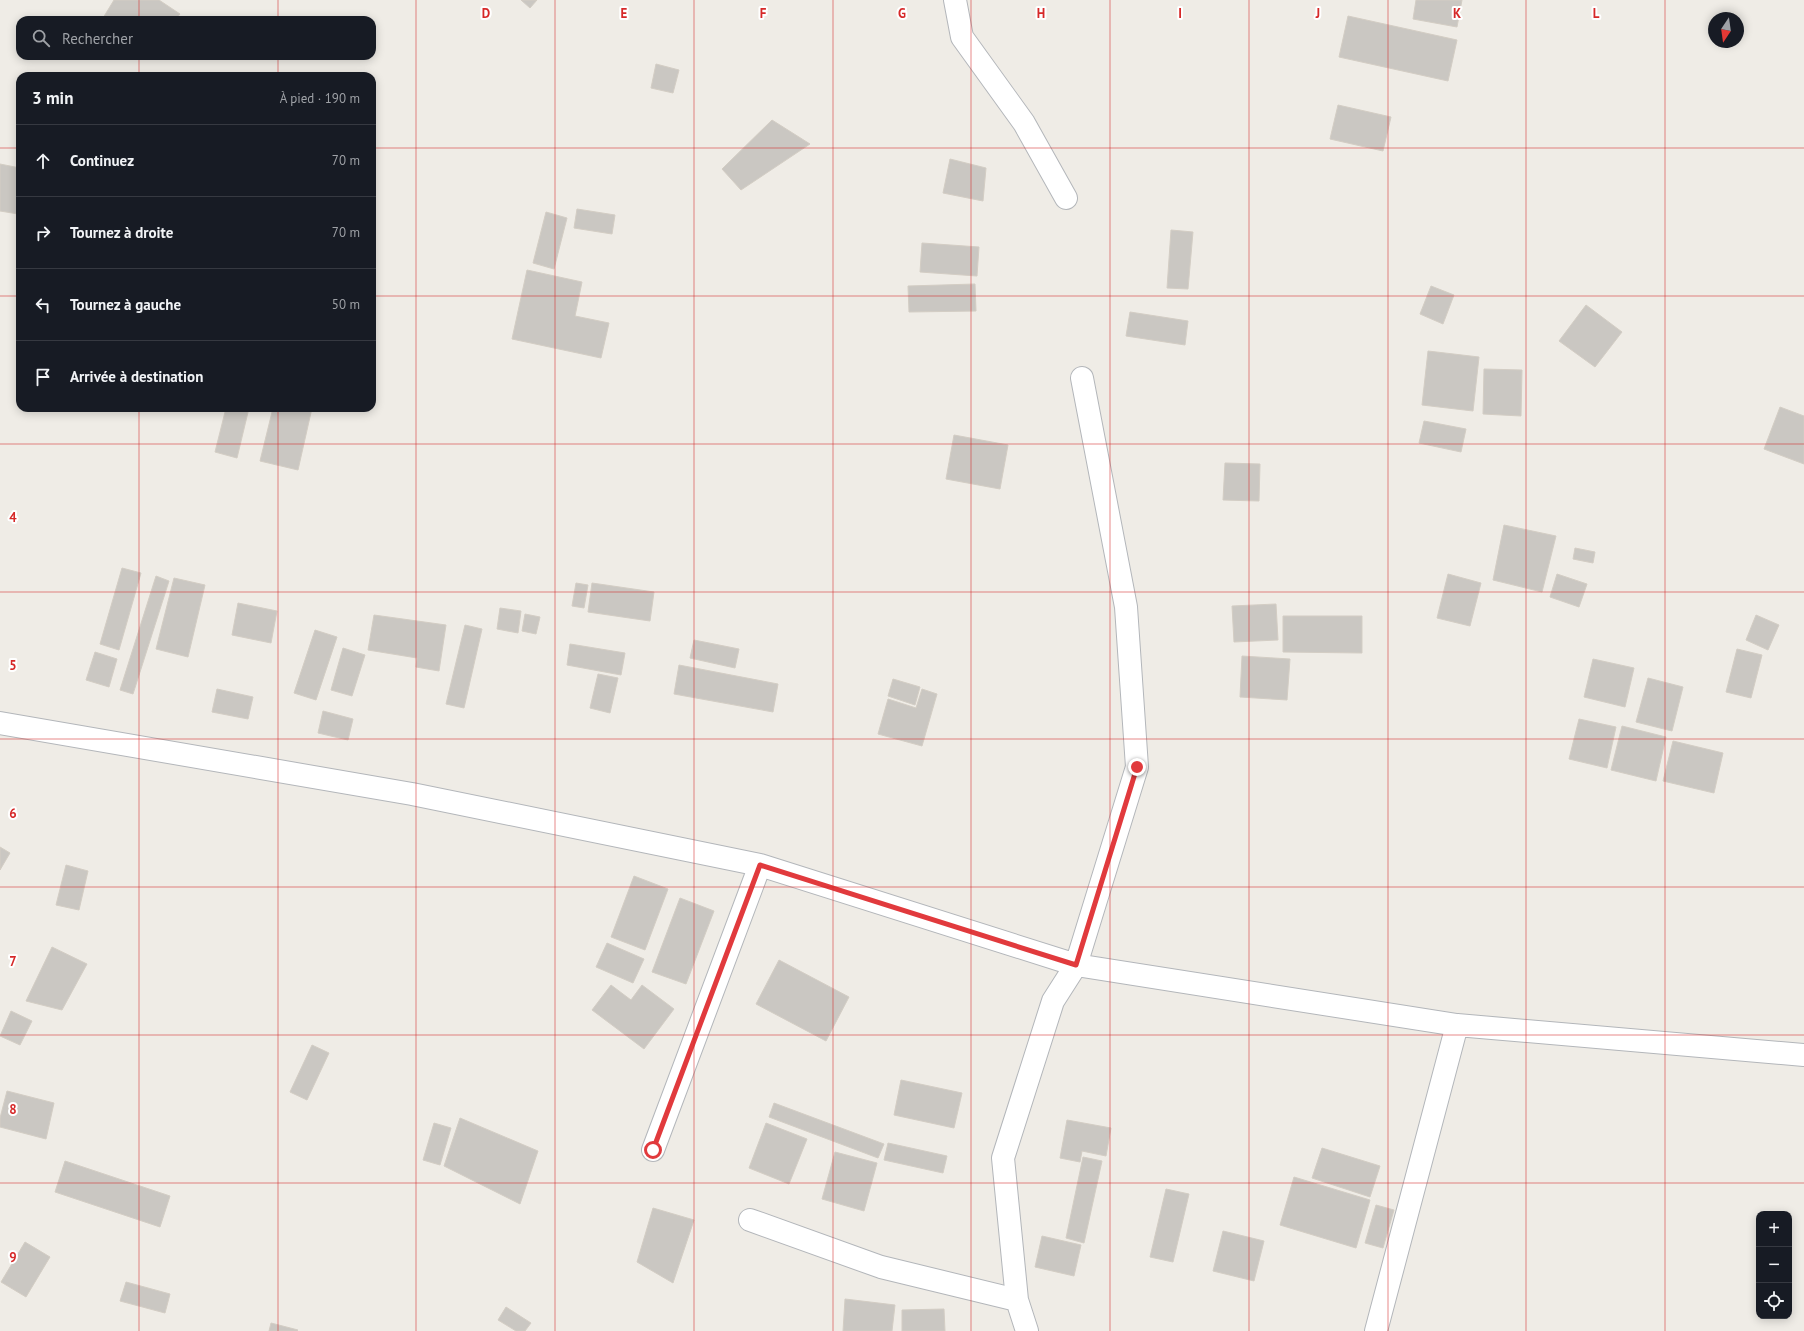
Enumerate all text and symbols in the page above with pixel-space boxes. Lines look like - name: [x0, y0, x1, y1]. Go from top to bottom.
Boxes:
- text: D: [482, 5, 490, 22]
- text: E: [621, 5, 628, 22]
- text: F: [760, 5, 767, 22]
- text: G: [898, 5, 906, 22]
- text: H: [1037, 5, 1045, 22]
- text: I: [1178, 5, 1182, 22]
- text: J: [1315, 5, 1320, 22]
- text: K: [1453, 5, 1461, 22]
- text: L: [1593, 5, 1600, 22]
- north arrow: [1708, 12, 1744, 48]
- search box: [16, 16, 376, 60]
- icon: search: [30, 27, 52, 49]
- text: Rechercher: [62, 29, 133, 48]
- text: 3 min: [32, 87, 73, 109]
- text: À pied · 190 m: [280, 90, 360, 107]
- icon: ahead: [32, 150, 54, 172]
- text: Continuez: [70, 151, 134, 170]
- text: 70 m: [332, 152, 360, 169]
- icon: right: [32, 222, 54, 244]
- text: Tournez à droite: [70, 223, 173, 242]
- text: 70 m: [332, 224, 360, 241]
- icon: left: [32, 294, 54, 316]
- text: Tournez à gauche: [70, 295, 181, 314]
- text: 50 m: [332, 296, 360, 313]
- icon: arrive: [32, 366, 54, 388]
- text: Arrivée à destination: [70, 367, 203, 386]
- text: 4: [9, 509, 17, 526]
- text: 5: [9, 657, 17, 674]
- route end: [1128, 758, 1146, 776]
- text: 6: [9, 805, 17, 822]
- text: 7: [9, 953, 17, 970]
- text: 8: [9, 1101, 17, 1118]
- route start: [644, 1141, 662, 1159]
- map controls: [1756, 1211, 1792, 1319]
- button: +: [1756, 1211, 1792, 1247]
- button: −: [1756, 1247, 1792, 1283]
- text: 9: [9, 1249, 17, 1266]
- button: locate: [1756, 1283, 1792, 1319]

